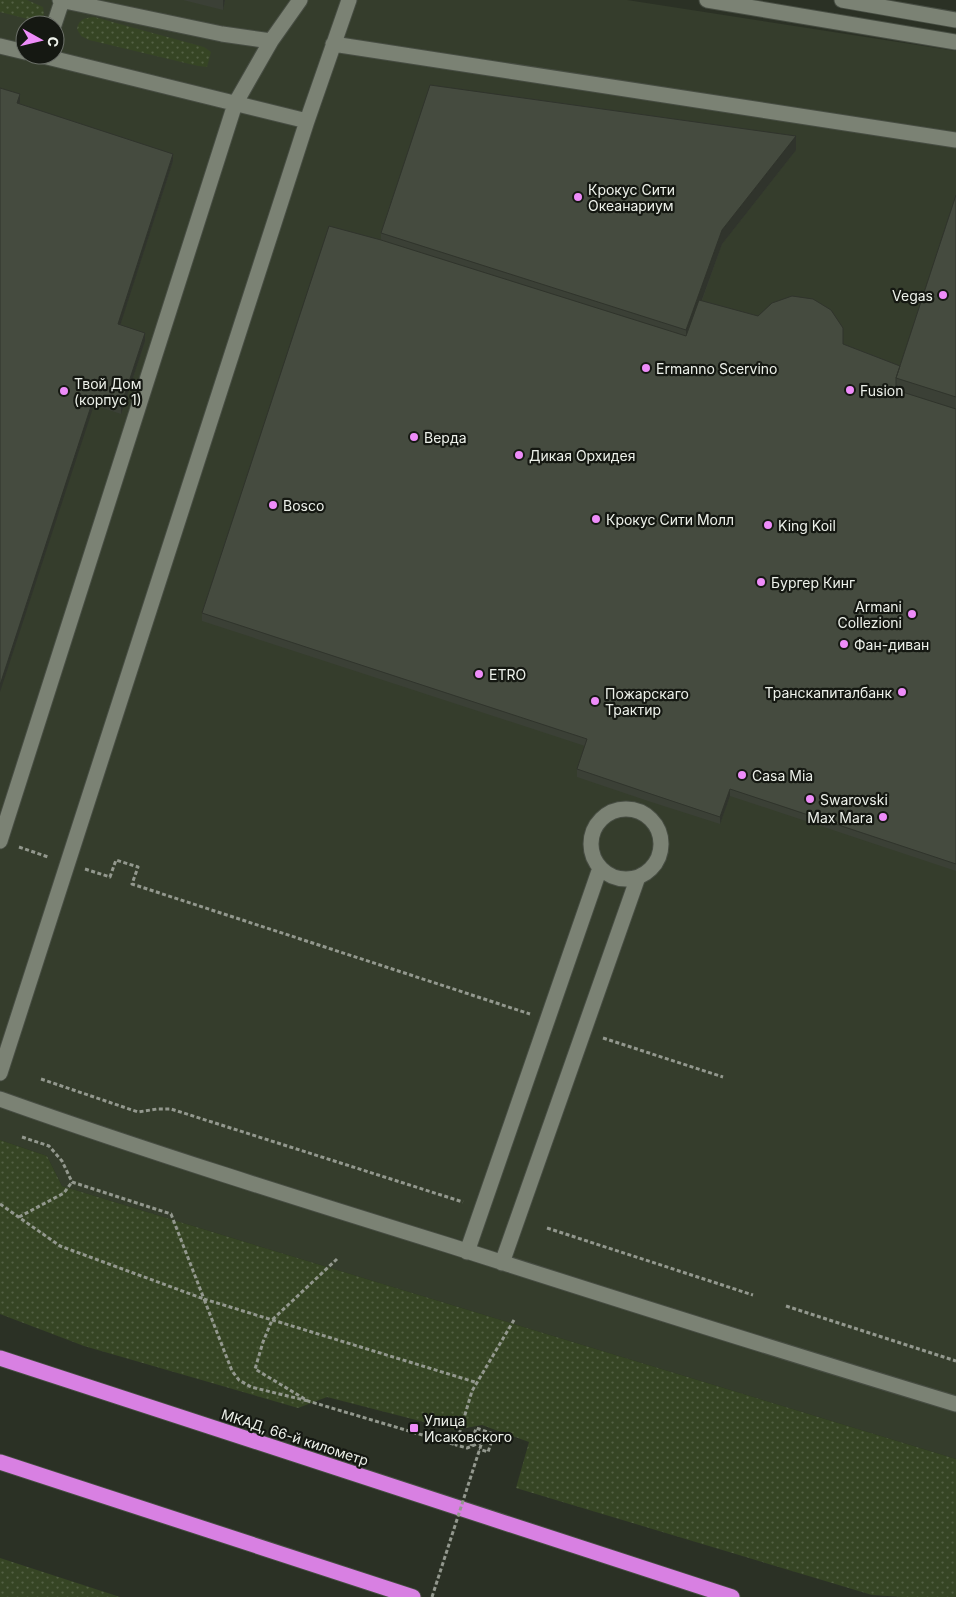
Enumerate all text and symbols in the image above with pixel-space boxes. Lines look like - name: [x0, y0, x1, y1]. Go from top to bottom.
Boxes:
- north arrow: [15, 15, 65, 65]
- text: С: [44, 36, 63, 48]
- place label: Крокус Сити Океанариум: [588, 181, 675, 214]
- marker: Крокус Сити Океанариум: [572, 191, 584, 203]
- place label: Vegas: [892, 287, 933, 304]
- marker: Vegas: [937, 289, 949, 301]
- place label: Ermanno Scervino: [656, 360, 777, 377]
- marker: Ermanno Scervino: [640, 362, 652, 374]
- place label: Твой Дом (корпус 1): [74, 375, 142, 408]
- place label: Fusion: [860, 382, 904, 399]
- marker: Fusion: [844, 384, 856, 396]
- marker: Твой Дом (корпус 1): [58, 385, 70, 397]
- place label: Верда: [424, 429, 467, 446]
- marker: Верда: [408, 431, 420, 443]
- place label: Дикая Орхидея: [529, 447, 636, 464]
- marker: Дикая Орхидея: [513, 449, 525, 461]
- place label: Bosco: [283, 497, 324, 514]
- marker: Bosco: [267, 499, 279, 511]
- place label: Крокус Сити Молл: [606, 511, 734, 528]
- marker: Крокус Сити Молл: [590, 513, 602, 525]
- place label: King Koil: [778, 517, 836, 534]
- marker: King Koil: [762, 519, 774, 531]
- place label: Бургер Кинг: [771, 574, 855, 591]
- marker: Бургер Кинг: [755, 576, 767, 588]
- place label: Armani Collezioni: [837, 598, 902, 631]
- marker: Armani Collezioni: [906, 608, 918, 620]
- place label: Фан-диван: [854, 636, 929, 653]
- marker: Фан-диван: [838, 638, 850, 650]
- place label: ETRO: [489, 666, 526, 683]
- marker: ETRO: [473, 668, 485, 680]
- place label: Транскапиталбанк: [764, 684, 892, 701]
- place label: Пожарскаго Трактир: [605, 685, 689, 718]
- marker: Транскапиталбанк: [896, 686, 908, 698]
- marker: Пожарскаго Трактир: [589, 695, 601, 707]
- place label: Casa Mia: [752, 767, 813, 784]
- marker: Casa Mia: [736, 769, 748, 781]
- place label: Swarovski: [820, 791, 888, 808]
- marker: Swarovski: [804, 793, 816, 805]
- place label: Max Mara: [807, 809, 873, 826]
- marker: Max Mara: [877, 811, 889, 823]
- street label: МКАД, 66-й километр: [219, 1405, 371, 1469]
- place label: Улица Исаковского: [424, 1412, 512, 1445]
- marker: Улица Исаковского: [408, 1422, 420, 1434]

